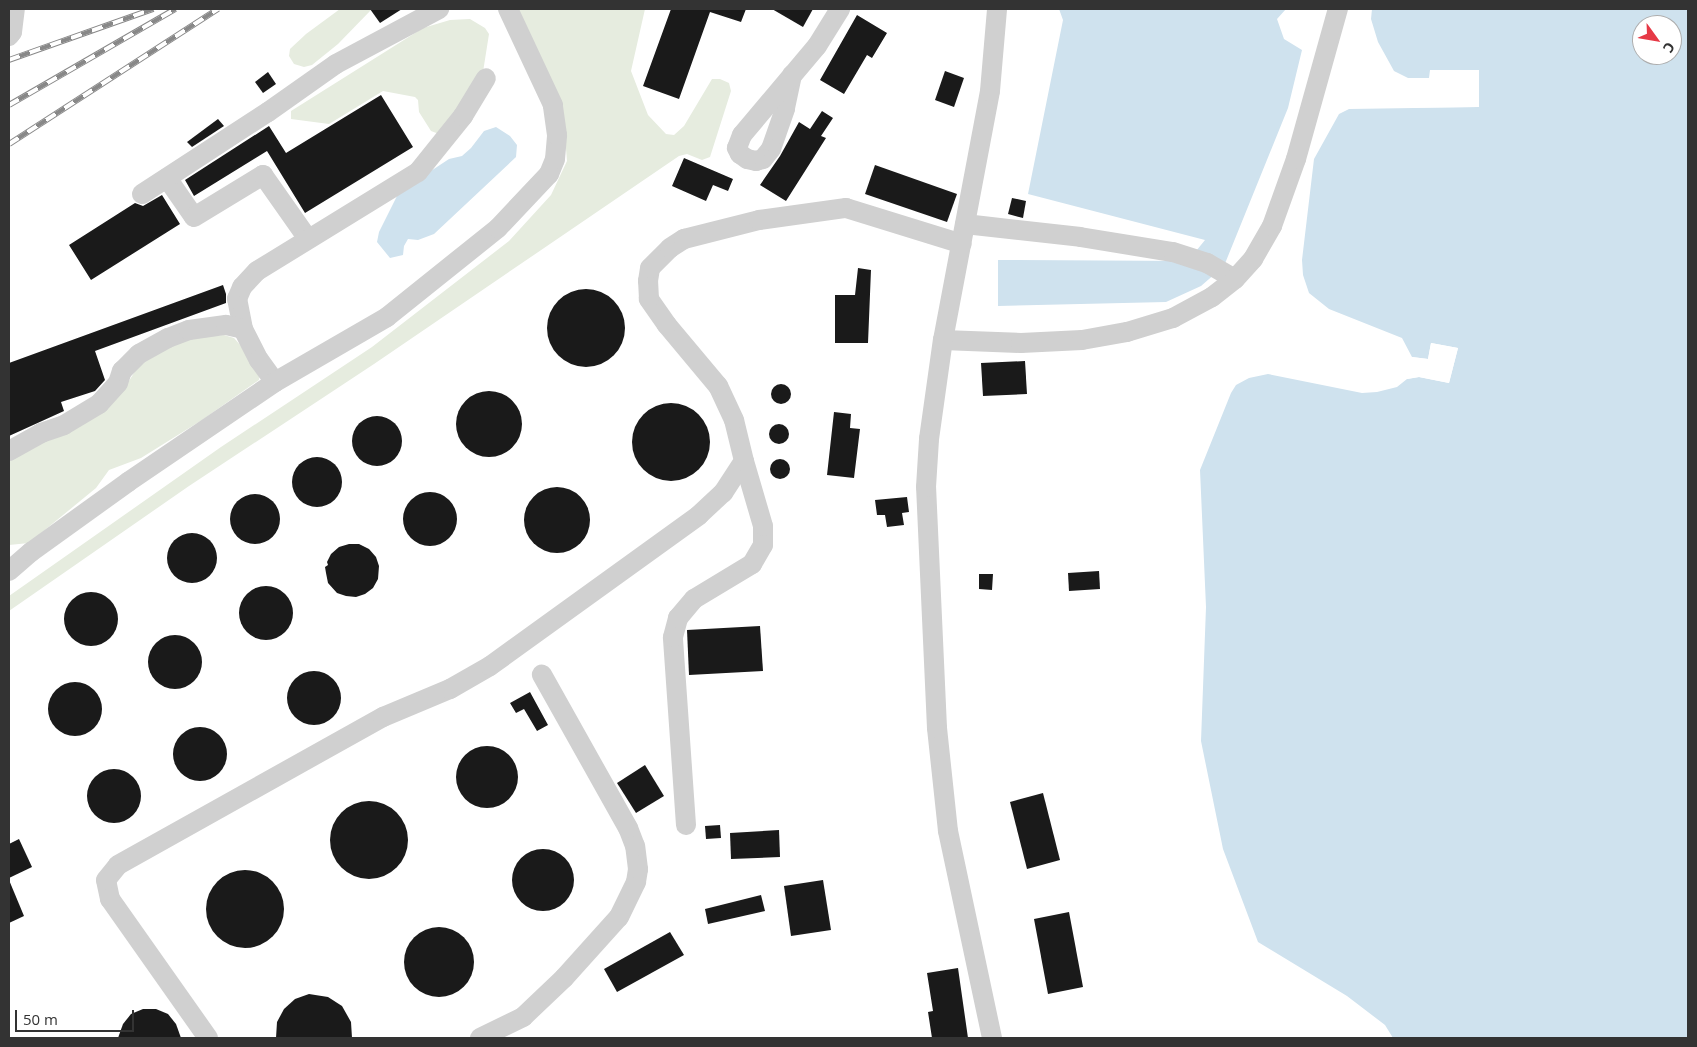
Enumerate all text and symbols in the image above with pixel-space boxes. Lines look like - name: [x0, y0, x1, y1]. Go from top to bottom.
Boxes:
- north arrow: [1632, 15, 1682, 65]
- text: С: [1659, 39, 1680, 56]
- scale bar: [18, 1000, 136, 1032]
- text: 50 m: [23, 1009, 58, 1029]

